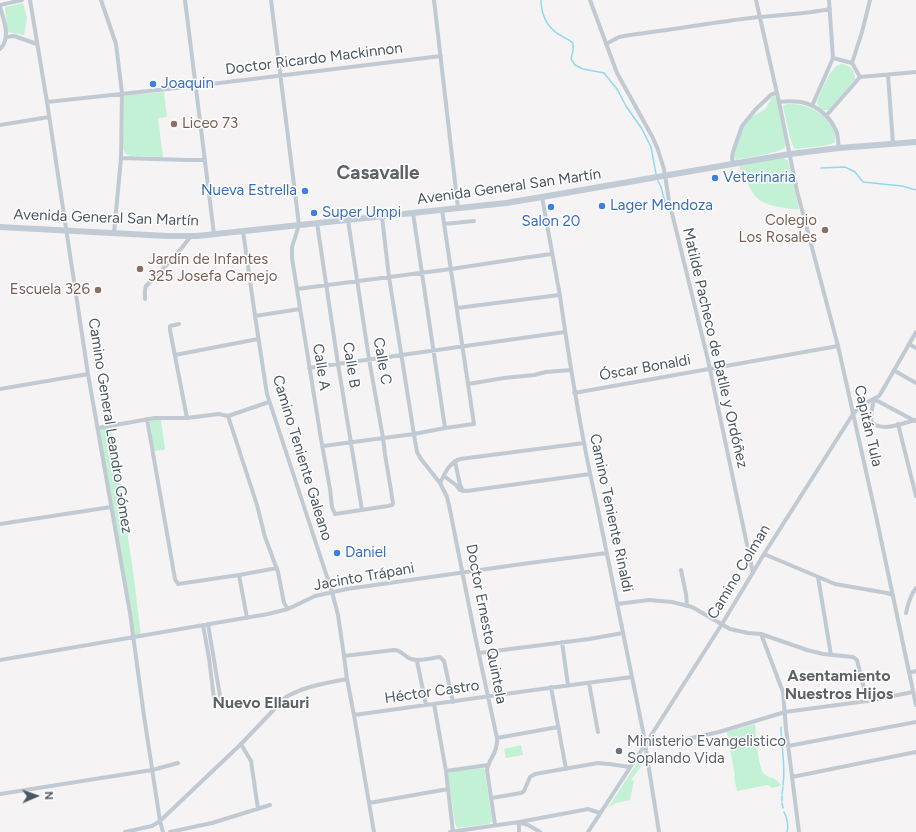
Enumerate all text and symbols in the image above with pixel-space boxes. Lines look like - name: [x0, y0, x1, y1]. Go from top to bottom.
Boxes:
- street label: Doctor Ricardo Mackinnon: [224, 39, 404, 79]
- place label: Joaquin: [161, 75, 214, 93]
- marker: Joaquin: [148, 79, 158, 89]
- place label: Liceo 73: [182, 115, 238, 133]
- marker: Liceo 73: [169, 119, 179, 129]
- district label: Casavalle: [337, 162, 419, 184]
- street label: Avenida General San Martín: [416, 165, 602, 209]
- place label: Veterinaria: [723, 169, 796, 187]
- marker: Veterinaria: [710, 173, 720, 183]
- place label: Nueva Estrella: [201, 182, 297, 200]
- marker: Nueva Estrella: [300, 186, 310, 196]
- place label: Lager Mendoza: [610, 197, 713, 215]
- marker: Lager Mendoza: [597, 201, 607, 211]
- marker: Salon 20: [546, 202, 556, 212]
- place label: Super Umpi: [322, 204, 401, 222]
- street label: Avenida General San Martín: [13, 206, 199, 230]
- marker: Super Umpi: [309, 208, 319, 218]
- place label: Colegio Los Rosales: [739, 212, 817, 247]
- place label: Salon 20: [522, 213, 580, 231]
- marker: Colegio Los Rosales: [820, 225, 830, 235]
- street label: Matilde Pacheco de Batlle y Ordóñez: [679, 226, 751, 470]
- place label: Jardín de Infantes 325 Josefa Camejo: [148, 251, 277, 286]
- marker: Jardín de Infantes 325 Josefa Camejo: [135, 264, 145, 274]
- place label: Escuela 326: [10, 281, 90, 299]
- marker: Escuela 326: [93, 285, 103, 295]
- street label: Camino General Leandro Gómez: [84, 317, 136, 535]
- street label: Calle C: [369, 336, 395, 386]
- street label: Calle B: [339, 341, 363, 389]
- street label: Calle A: [308, 342, 334, 392]
- street label: Óscar Bonaldi: [598, 351, 692, 385]
- street label: Camino Teniente Galeano: [268, 373, 336, 543]
- street label: Capitán Tula: [850, 384, 886, 468]
- street label: Camino Teniente Rinaldi: [585, 432, 637, 594]
- street label: Camino Colman: [704, 521, 774, 623]
- street label: Doctor Ernesto Quintela: [462, 543, 510, 705]
- place label: Daniel: [345, 544, 386, 562]
- marker: Daniel: [332, 548, 342, 558]
- street label: Jacinto Trápani: [312, 559, 416, 595]
- district label: Asentamiento Nuestros Hijos: [785, 666, 893, 704]
- street label: Héctor Castro: [383, 676, 481, 708]
- district label: Nuevo Ellauri: [213, 693, 309, 713]
- place label: Ministerio Evangelistico Soplando Vida: [627, 733, 786, 768]
- marker: Ministerio Evangelistico Soplando Vida: [614, 746, 624, 756]
- north arrow: [16, 776, 56, 816]
- text: N: [42, 791, 55, 800]

